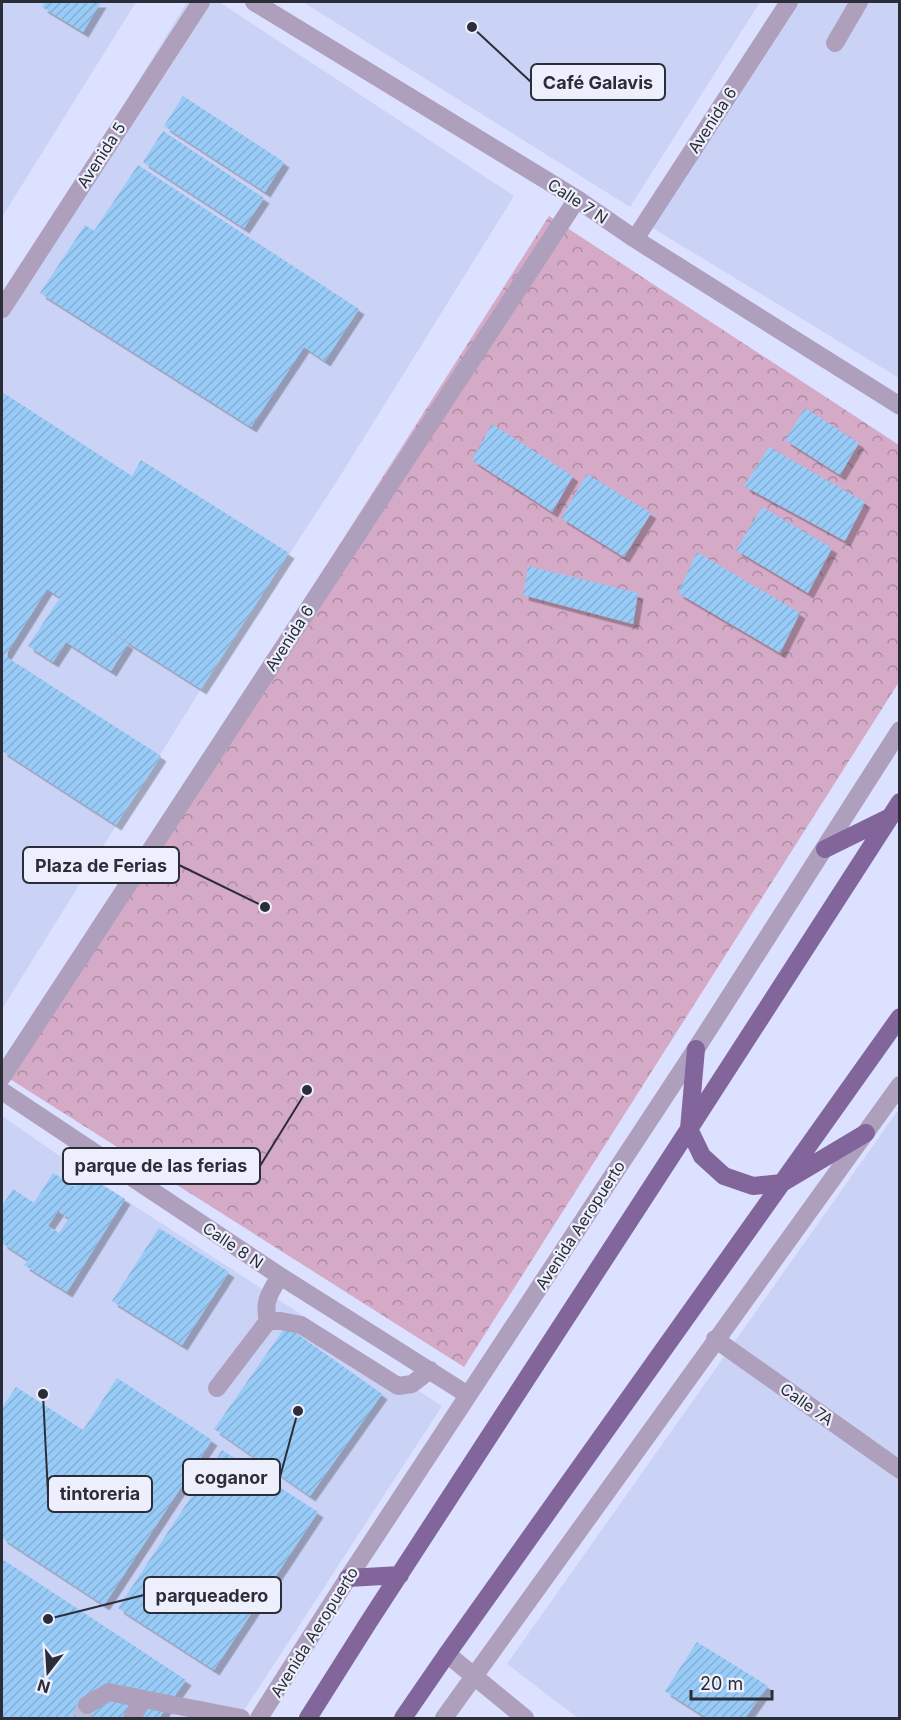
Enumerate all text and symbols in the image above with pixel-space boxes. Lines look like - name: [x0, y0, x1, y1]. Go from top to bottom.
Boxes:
- callout: Café Galavis: [531, 64, 665, 100]
- text: Café Galavis: [543, 72, 653, 93]
- street label: Avenida 6: [683, 83, 741, 157]
- street label: Avenida 5: [72, 118, 130, 192]
- street label: Calle 7 N: [544, 174, 612, 228]
- street label: Avenida 6: [260, 601, 318, 675]
- callout: Plaza de Ferias: [23, 847, 179, 883]
- text: Plaza de Ferias: [35, 855, 167, 876]
- callout: parque de las ferias: [63, 1148, 260, 1184]
- text: parque de las ferias: [75, 1155, 247, 1176]
- street label: Avenida Aeropuerto: [531, 1157, 629, 1293]
- street label: Calle 8 N: [199, 1218, 267, 1272]
- street label: Calle 7A: [776, 1378, 838, 1430]
- callout: coganor: [183, 1459, 280, 1495]
- text: coganor: [194, 1467, 268, 1488]
- callout: tintoreria: [48, 1476, 152, 1512]
- text: tintoreria: [60, 1483, 140, 1504]
- street label: Avenida Aeropuerto: [266, 1563, 362, 1701]
- callout: parqueadero: [144, 1577, 281, 1613]
- text: parqueadero: [156, 1585, 268, 1606]
- north arrow: [18, 1642, 78, 1702]
- scale bar: [691, 1663, 772, 1701]
- text: 20 m: [700, 1673, 743, 1694]
- text: N: [35, 1675, 52, 1698]

